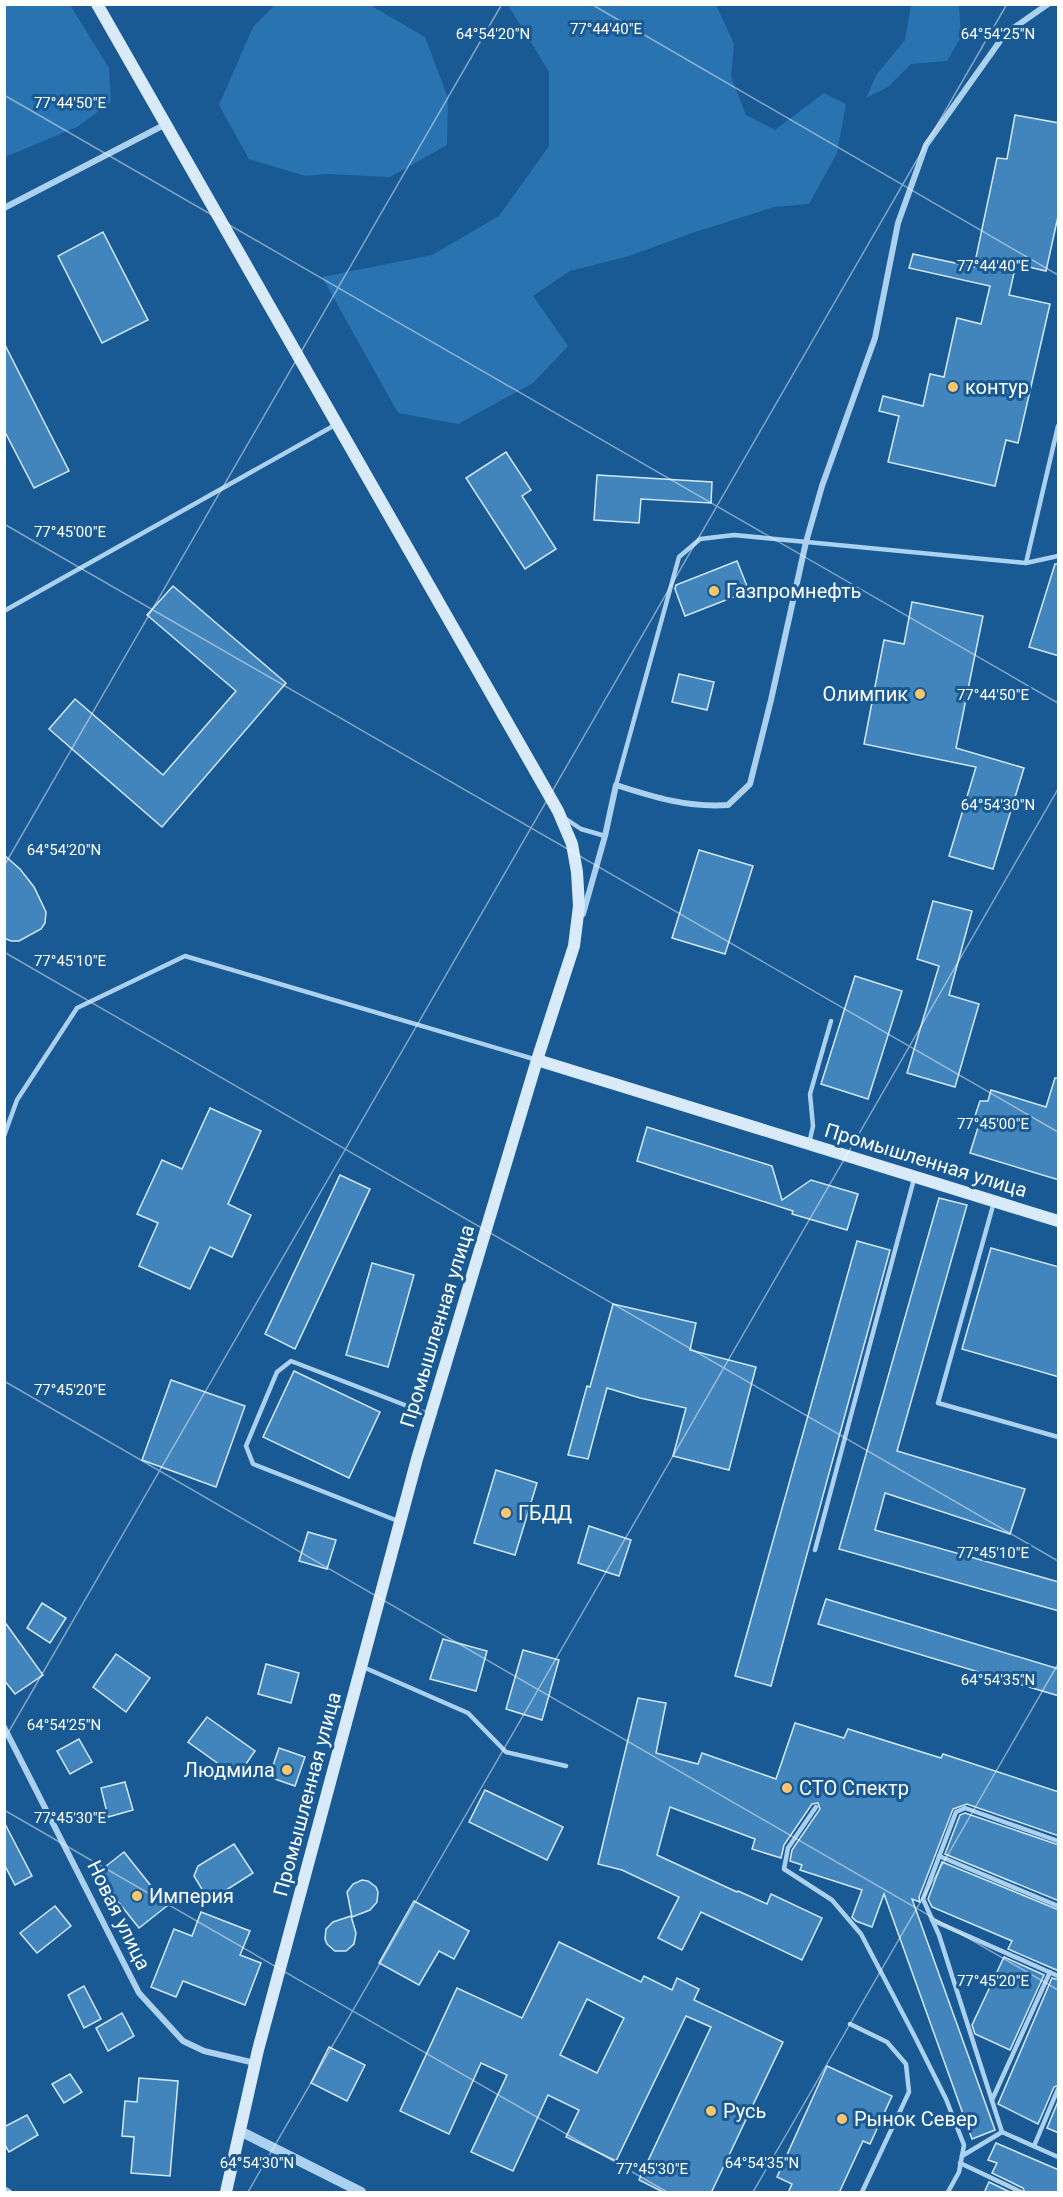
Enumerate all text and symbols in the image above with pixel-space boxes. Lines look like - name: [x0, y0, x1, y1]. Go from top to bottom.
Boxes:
- text: 77°44'40"E: [570, 20, 643, 38]
- text: 64°54'20"N: [456, 25, 530, 43]
- text: 64°54'25"N: [961, 25, 1035, 43]
- text: 77°44'50"E: [34, 94, 107, 112]
- text: 77°44'40"E: [957, 257, 1030, 275]
- place label: контур: [965, 375, 1029, 399]
- marker: контур: [946, 380, 960, 394]
- text: 77°45'00"E: [34, 523, 107, 541]
- place label: Газпромнефть: [726, 579, 861, 603]
- marker: Газпромнефть: [707, 584, 721, 598]
- place label: Олимпик: [822, 682, 908, 706]
- text: 77°44'50"E: [957, 686, 1030, 704]
- marker: Олимпик: [913, 687, 927, 701]
- text: 64°54'30"N: [961, 796, 1035, 814]
- text: 64°54'20"N: [27, 841, 101, 859]
- text: 77°45'10"E: [34, 952, 107, 970]
- text: 77°45'00"E: [957, 1115, 1030, 1133]
- street label: Промышленная улица: [822, 1118, 1030, 1202]
- street label: Промышленная улица: [395, 1222, 479, 1430]
- text: 77°45'20"E: [34, 1381, 107, 1399]
- place label: ГБДД: [518, 1501, 572, 1525]
- marker: ГБДД: [499, 1506, 513, 1520]
- text: 77°45'10"E: [957, 1544, 1030, 1562]
- text: 64°54'35"N: [961, 1671, 1035, 1689]
- street label: Промышленная улица: [268, 1689, 346, 1899]
- text: 64°54'25"N: [27, 1716, 101, 1734]
- place label: Людмила: [184, 1758, 275, 1782]
- marker: Людмила: [280, 1763, 294, 1777]
- place label: СТО Спектр: [799, 1776, 909, 1800]
- marker: СТО Спектр: [780, 1781, 794, 1795]
- text: 77°45'30"E: [34, 1809, 107, 1827]
- street label: Новая улица: [82, 1856, 156, 1974]
- place label: Империя: [149, 1884, 234, 1908]
- marker: Империя: [130, 1889, 144, 1903]
- text: 77°45'20"E: [957, 1972, 1030, 1990]
- place label: Русь: [723, 2099, 766, 2123]
- marker: Русь: [704, 2104, 718, 2118]
- place label: Рынок Север: [854, 2107, 978, 2131]
- marker: Рынок Север: [835, 2112, 849, 2126]
- text: 64°54'30"N: [220, 2154, 294, 2172]
- text: 64°54'35"N: [725, 2154, 799, 2172]
- text: 77°45'30"E: [616, 2160, 689, 2178]

